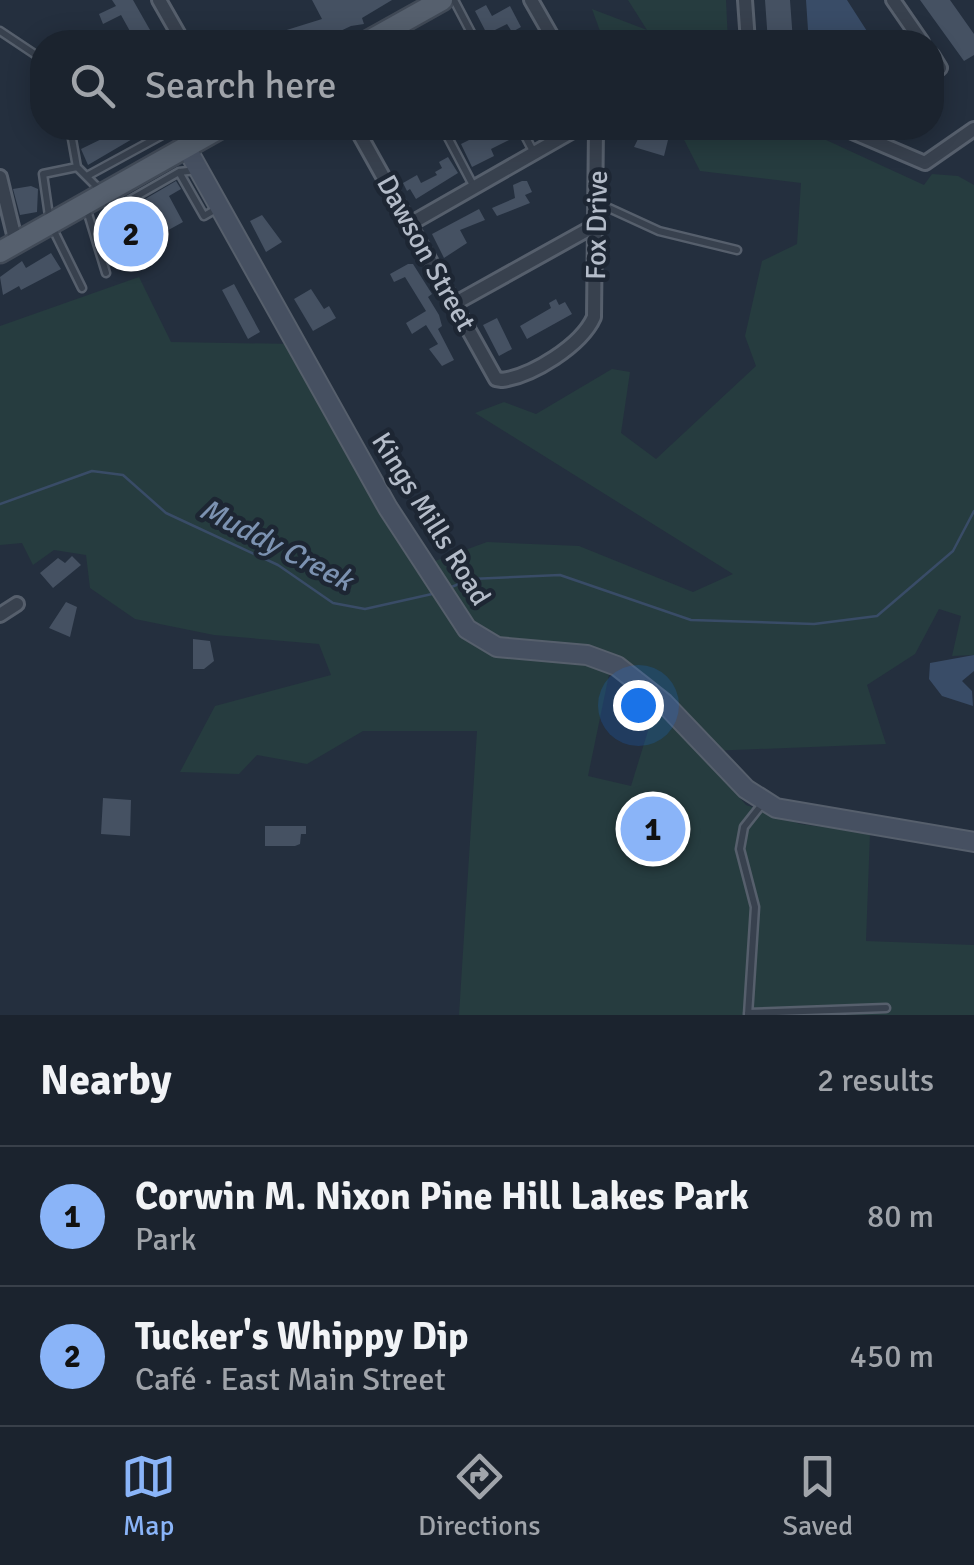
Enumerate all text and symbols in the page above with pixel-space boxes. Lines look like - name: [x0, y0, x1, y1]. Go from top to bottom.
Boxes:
- search box: [30, 30, 944, 140]
- icon: search: [65, 58, 120, 113]
- text: Search here: [145, 62, 337, 109]
- street label: Dawson Street: [369, 169, 483, 337]
- street label: Fox Drive: [579, 170, 615, 280]
- pin: 2: [98, 196, 164, 272]
- street label: Kings Mills Road: [364, 426, 498, 612]
- water label: Muddy Creek: [193, 491, 361, 601]
- your location: [613, 680, 664, 731]
- pin: 1: [620, 792, 686, 866]
- text: Nearby: [40, 1055, 172, 1106]
- text: 2 results: [817, 1061, 934, 1100]
- text: Corwin M. Nixon Pine Hill Lakes Park: [135, 1173, 749, 1220]
- text: 1: [64, 1197, 81, 1236]
- text: 80 m: [867, 1197, 934, 1236]
- text: Park: [135, 1220, 197, 1259]
- text: Tucker's Whippy Dip: [135, 1313, 469, 1360]
- text: 2: [64, 1337, 81, 1376]
- text: 450 m: [850, 1337, 934, 1376]
- text: Café · East Main Street: [135, 1360, 446, 1399]
- tab: Map: [121, 1449, 176, 1543]
- tab: Directions: [418, 1449, 540, 1543]
- tab: Saved: [782, 1449, 853, 1543]

